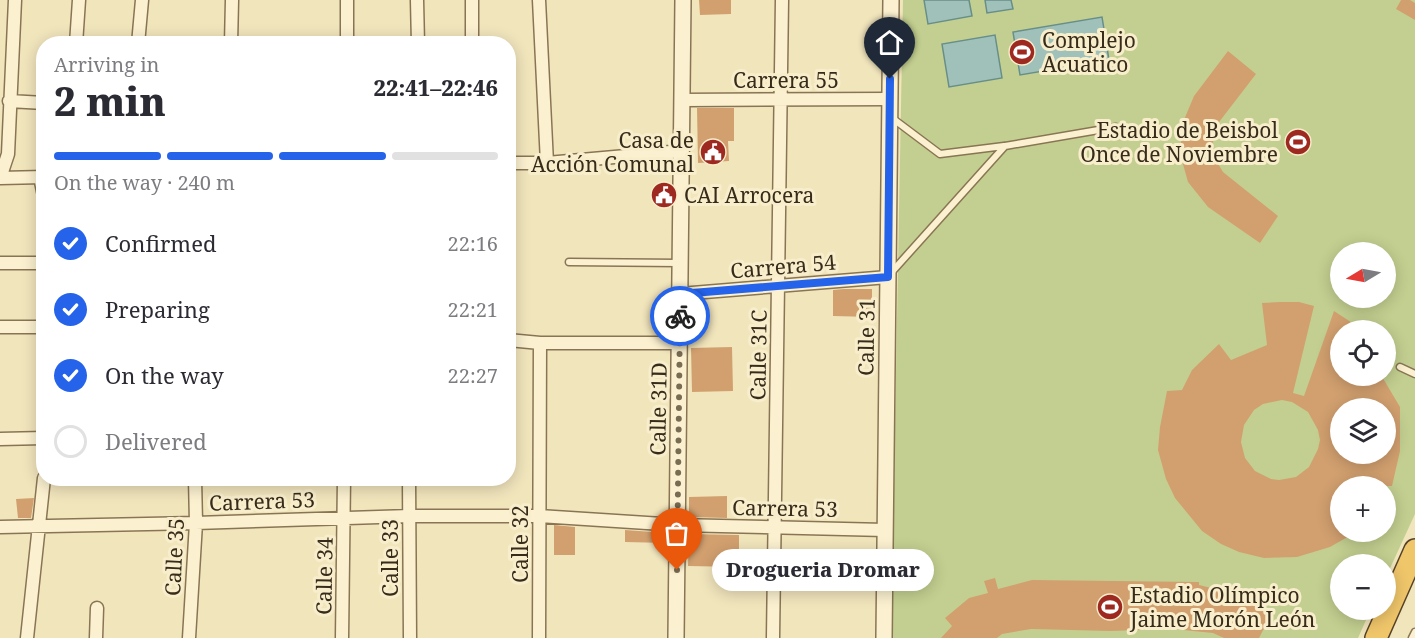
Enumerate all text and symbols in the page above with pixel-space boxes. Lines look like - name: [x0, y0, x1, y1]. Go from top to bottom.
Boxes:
- pin: [864, 17, 915, 79]
- icon: home: [873, 26, 906, 59]
- place label: Complejo Acuatico: [1042, 26, 1136, 78]
- sports icon: Complejo Acuatico: [1007, 37, 1037, 67]
- text: Arriving in: [54, 51, 159, 78]
- street label: Carrera 55: [733, 66, 839, 94]
- text: 22:41–22:46: [374, 72, 498, 102]
- text: 2 min: [54, 74, 166, 127]
- place label: Estadio de Beisbol Once de Noviembre: [1080, 116, 1278, 168]
- place label: Casa de Acción Comunal: [531, 126, 694, 178]
- sports icon: Estadio de Beisbol Once de Noviembre: [1283, 127, 1313, 157]
- public building icon: Casa de Acción Comunal: [698, 137, 728, 167]
- text: On the way · 240 m: [54, 169, 235, 196]
- public building icon: CAI Arrocera: [649, 180, 679, 210]
- place label: CAI Arrocera: [684, 181, 814, 209]
- icon: check: [54, 227, 87, 260]
- text: Confirmed: [105, 228, 216, 258]
- text: 22:16: [448, 230, 498, 257]
- north arrow: [1330, 242, 1396, 308]
- map controls: [1330, 242, 1396, 620]
- street label: Carrera 54: [729, 247, 837, 285]
- courier: [650, 286, 710, 346]
- icon: check: [54, 293, 87, 326]
- text: Preparing: [105, 294, 210, 324]
- text: 22:21: [448, 296, 498, 323]
- street label: Calle 31: [851, 298, 881, 376]
- icon: bike: [664, 300, 697, 333]
- street label: Calle 31C: [743, 309, 773, 401]
- button: locate: [1330, 320, 1396, 386]
- icon: check: [54, 359, 87, 392]
- text: On the way: [105, 360, 224, 390]
- text: 22:27: [448, 362, 498, 389]
- street label: Calle 31D: [643, 362, 673, 456]
- button: layers: [1330, 398, 1396, 464]
- text: Delivered: [105, 426, 207, 456]
- button: +: [1330, 476, 1396, 542]
- street label: Carrera 53: [209, 485, 315, 517]
- street label: Carrera 53: [732, 493, 838, 523]
- street label: Calle 32: [506, 505, 534, 583]
- pin: [651, 508, 702, 570]
- street label: Calle 35: [158, 517, 190, 597]
- icon: bag: [660, 517, 693, 550]
- street label: Calle 33: [376, 519, 404, 597]
- street label: Calle 34: [309, 537, 339, 615]
- callout: Drogueria Dromar: [713, 549, 935, 591]
- button: −: [1330, 554, 1396, 620]
- text: Drogueria Dromar: [726, 556, 920, 583]
- place label: Estadio Olímpico Jaime Morón León: [1129, 581, 1315, 633]
- sports icon: Estadio Olímpico Jaime Morón León: [1095, 592, 1125, 622]

